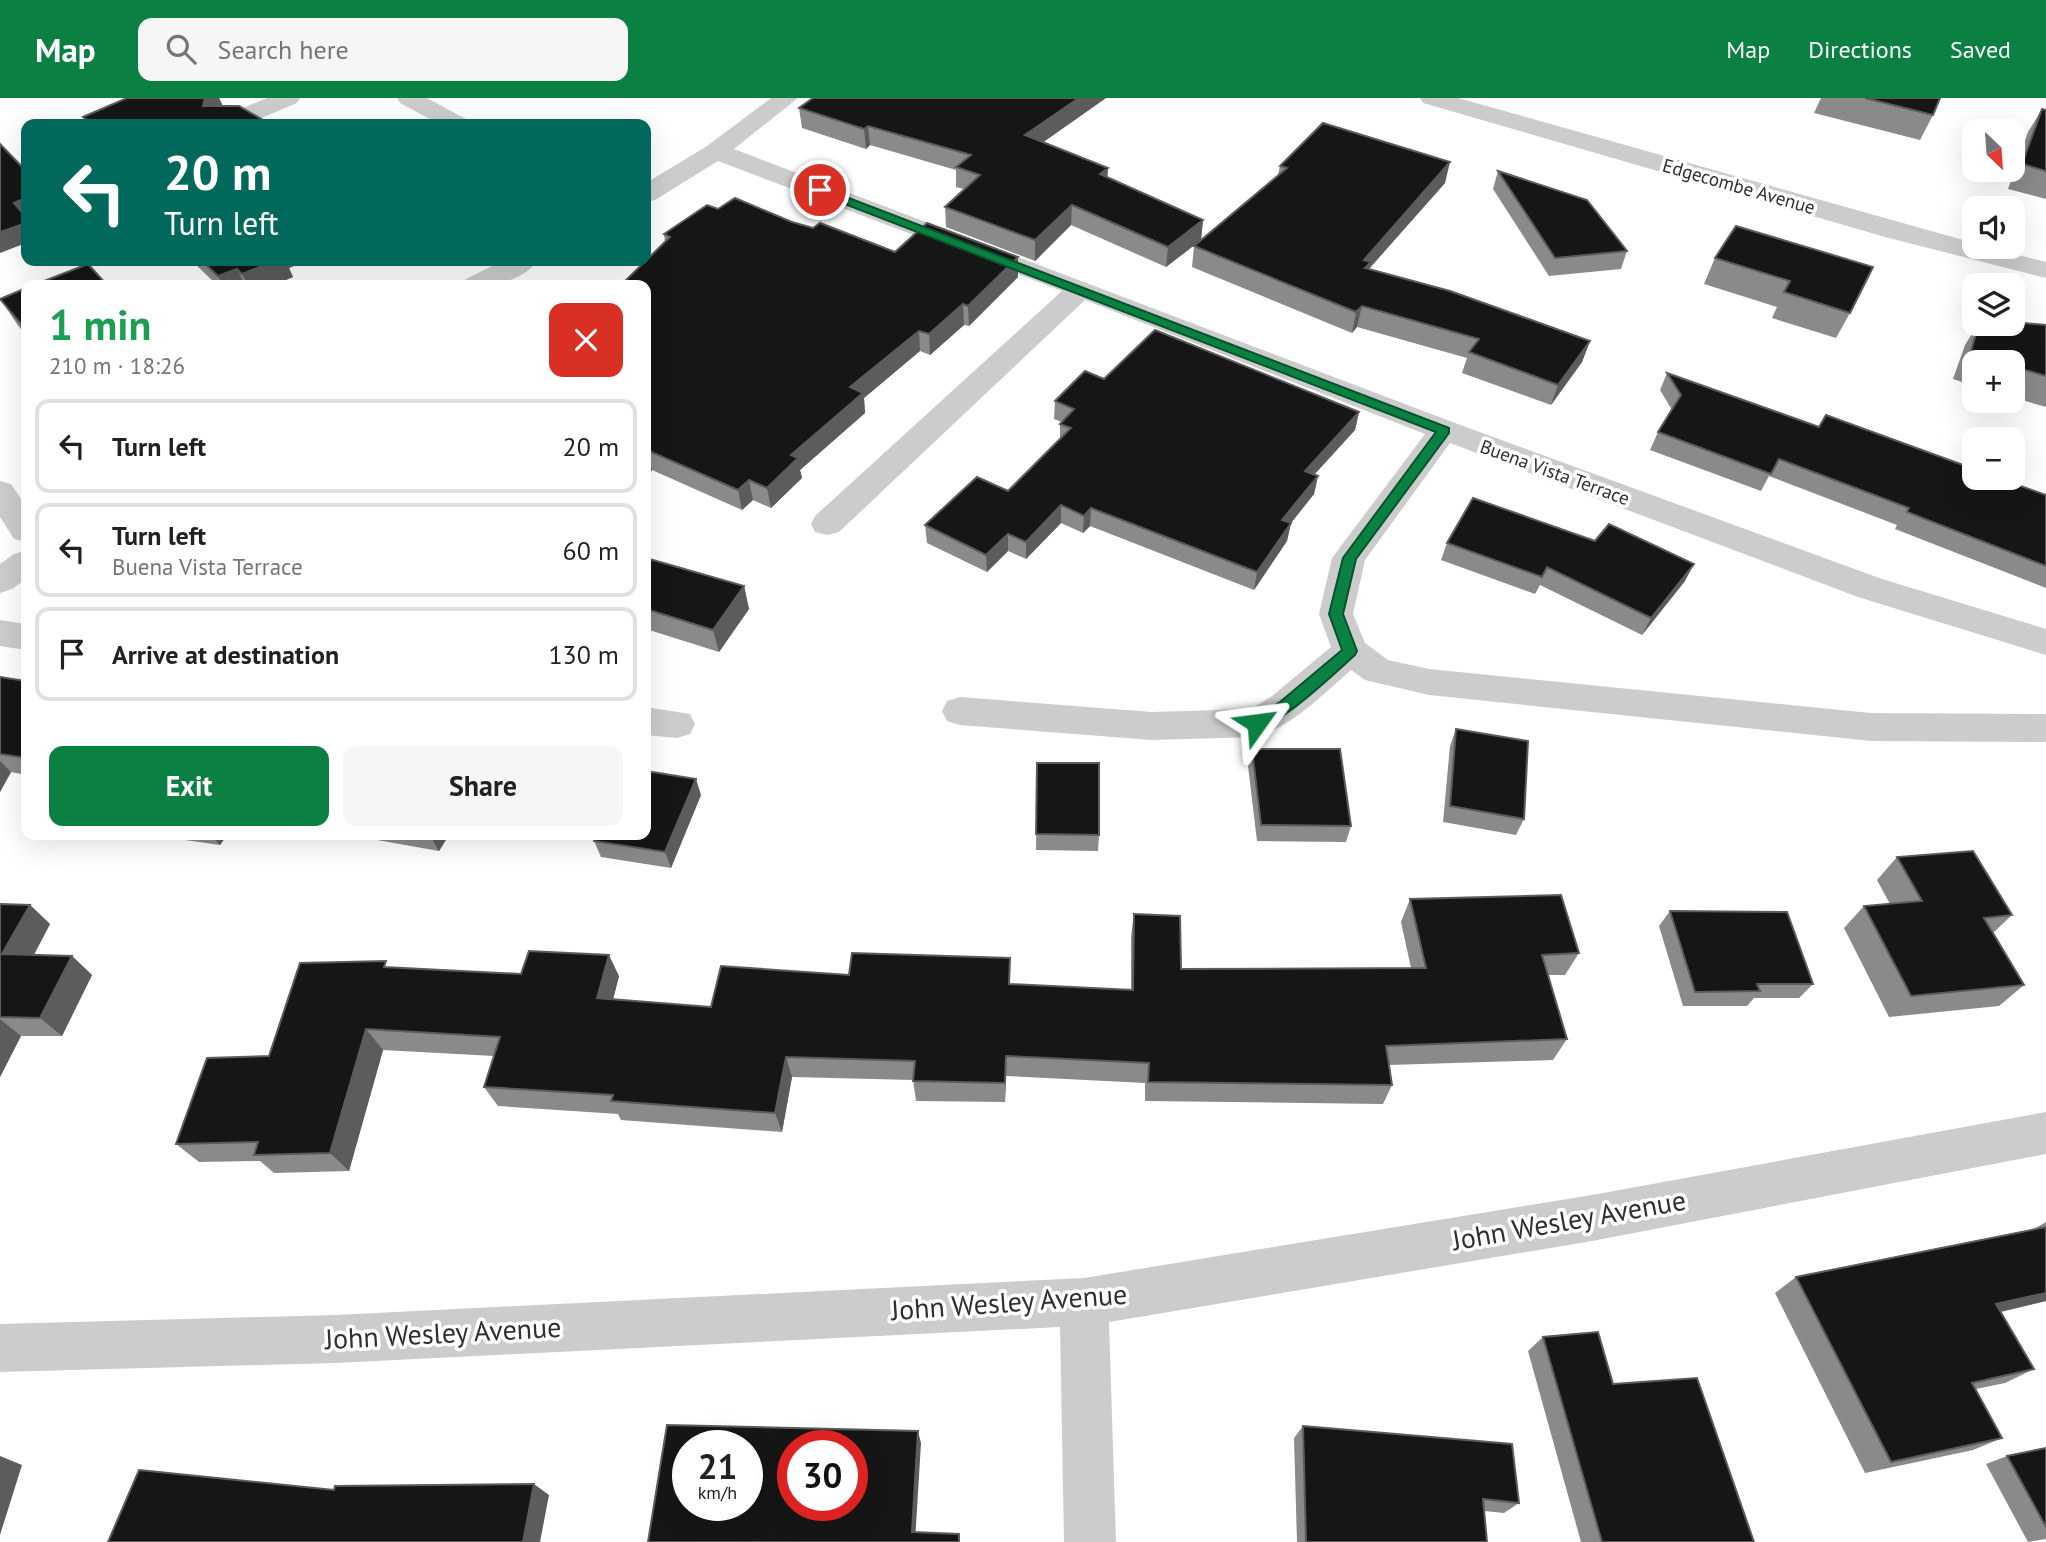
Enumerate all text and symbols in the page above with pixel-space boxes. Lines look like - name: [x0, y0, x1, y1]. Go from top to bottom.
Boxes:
- search box: [138, 18, 628, 81]
- text: Map: [35, 28, 96, 71]
- icon: search: [162, 30, 200, 68]
- text: Search here: [218, 33, 349, 66]
- text: Map: [1726, 34, 1770, 65]
- text: Directions: [1808, 34, 1912, 65]
- text: Saved: [1950, 34, 2011, 65]
- north arrow: [1962, 119, 2025, 182]
- map controls: [1962, 119, 2025, 490]
- text: 20 m: [164, 140, 271, 204]
- icon: left: [49, 147, 140, 238]
- street label: Edgecombe Avenue: [1660, 153, 1818, 219]
- pin: [790, 160, 850, 220]
- icon: arrive: [801, 171, 839, 209]
- button: sound: [1962, 196, 2025, 259]
- text: Turn left: [164, 202, 279, 244]
- button: layers: [1962, 273, 2025, 336]
- text: 1 min: [49, 297, 151, 352]
- button: close: [549, 303, 623, 377]
- button: +: [1962, 350, 2025, 413]
- text: 210 m · 18:26: [49, 351, 185, 380]
- icon: left: [53, 427, 91, 465]
- button: −: [1962, 427, 2025, 490]
- text: Turn left: [112, 430, 206, 463]
- text: 20 m: [563, 430, 619, 463]
- street label: Buena Vista Terrace: [1477, 434, 1633, 510]
- text: Turn left: [112, 519, 206, 552]
- icon: left: [53, 531, 91, 569]
- text: 60 m: [563, 534, 619, 567]
- text: Buena Vista Terrace: [112, 552, 303, 581]
- icon: arrive: [53, 635, 91, 673]
- text: Arrive at destination: [112, 638, 339, 671]
- text: 130 m: [548, 638, 619, 671]
- position arrow: [1220, 686, 1294, 760]
- button: Exit: [49, 746, 329, 826]
- button: Share: [343, 746, 623, 826]
- street label: John Wesley Avenue: [1448, 1181, 1689, 1258]
- street label: John Wesley Avenue: [889, 1275, 1128, 1328]
- street label: John Wesley Avenue: [323, 1308, 562, 1357]
- speed limit sign: 30: [777, 1430, 868, 1521]
- text: 21: [698, 1443, 737, 1489]
- text: km/h: [698, 1481, 737, 1504]

